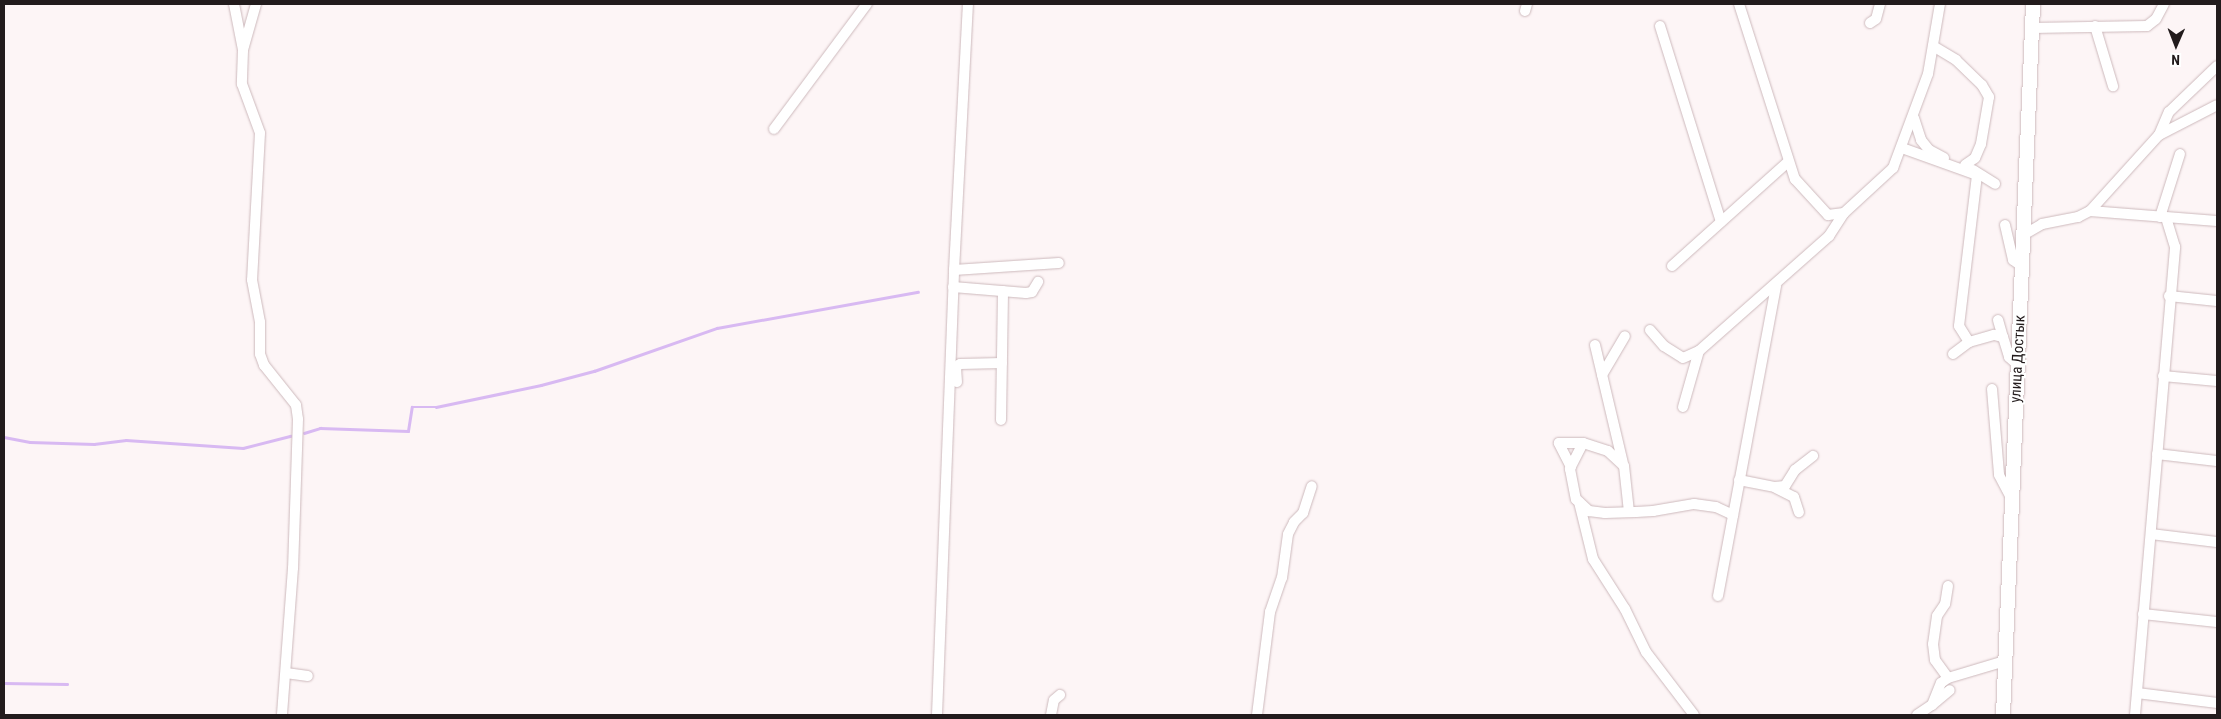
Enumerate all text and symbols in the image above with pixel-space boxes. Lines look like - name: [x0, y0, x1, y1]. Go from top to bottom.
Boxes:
- north arrow: [2151, 20, 2201, 70]
- text: N: [2171, 52, 2180, 68]
- street label: улица Достык: [2007, 315, 2029, 403]

